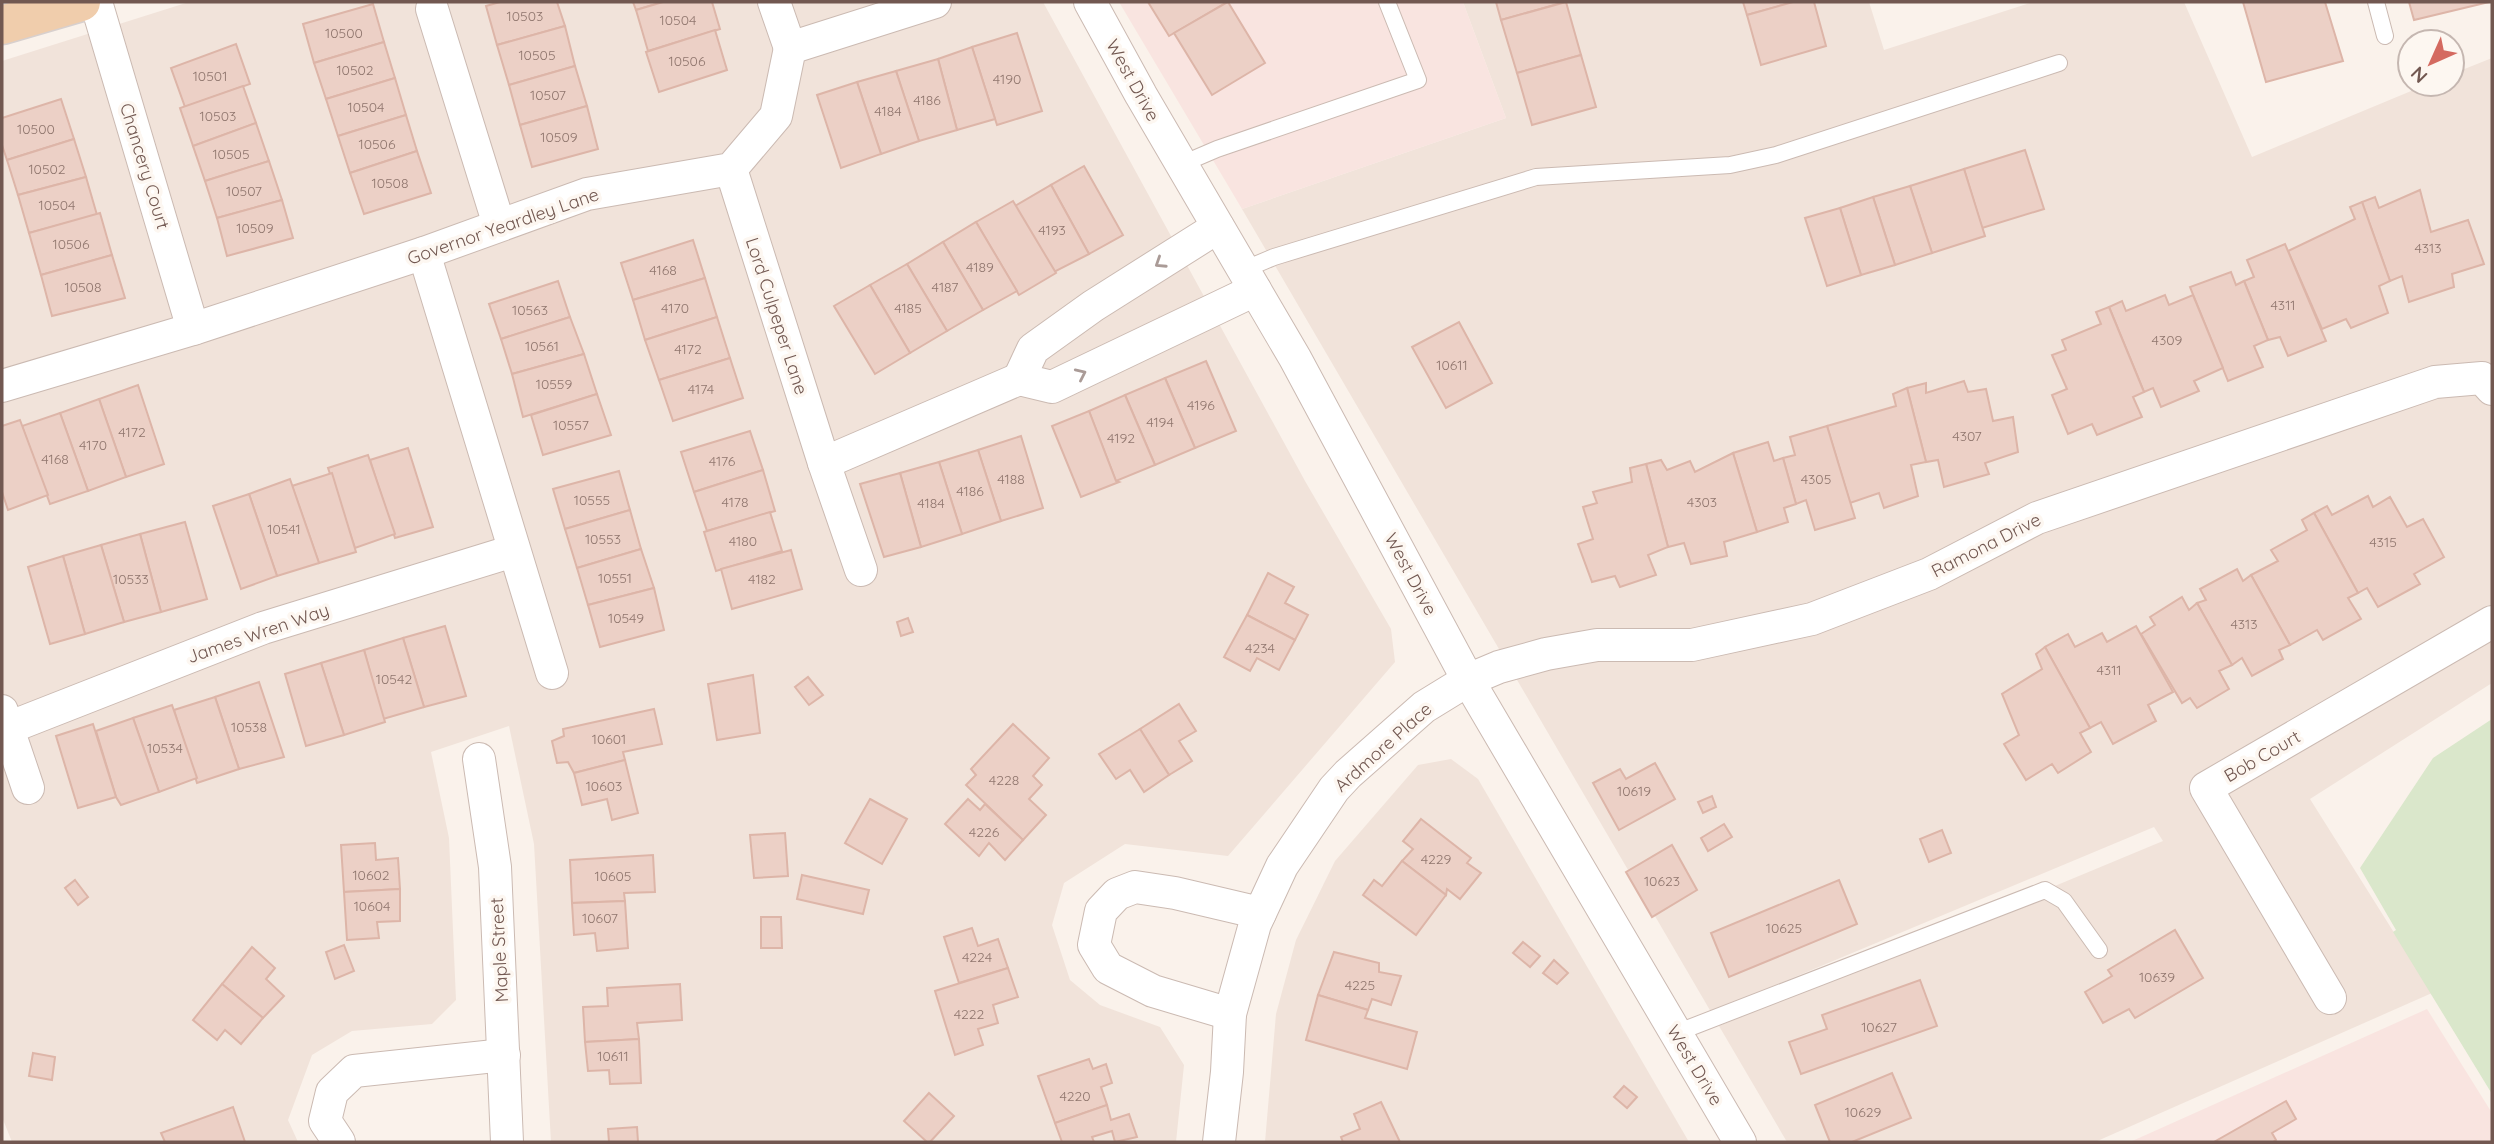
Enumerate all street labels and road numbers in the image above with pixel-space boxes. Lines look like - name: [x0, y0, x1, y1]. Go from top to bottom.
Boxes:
- street label: West Drive: [1101, 35, 1165, 125]
- street label: Chancery Court: [115, 100, 175, 232]
- street label: Governor Yeardley Lane: [404, 182, 602, 270]
- street label: Lord Culpeper Lane: [741, 234, 813, 398]
- street label: Ramona Drive: [1927, 508, 2045, 582]
- street label: West Drive: [1380, 529, 1442, 619]
- street label: James Wren Way: [184, 598, 332, 668]
- street label: Ardmore Place: [1330, 697, 1436, 797]
- street label: Bob Court: [2220, 725, 2304, 787]
- street label: Maple Street: [485, 897, 513, 1003]
- street label: West Drive: [1662, 1020, 1728, 1110]

